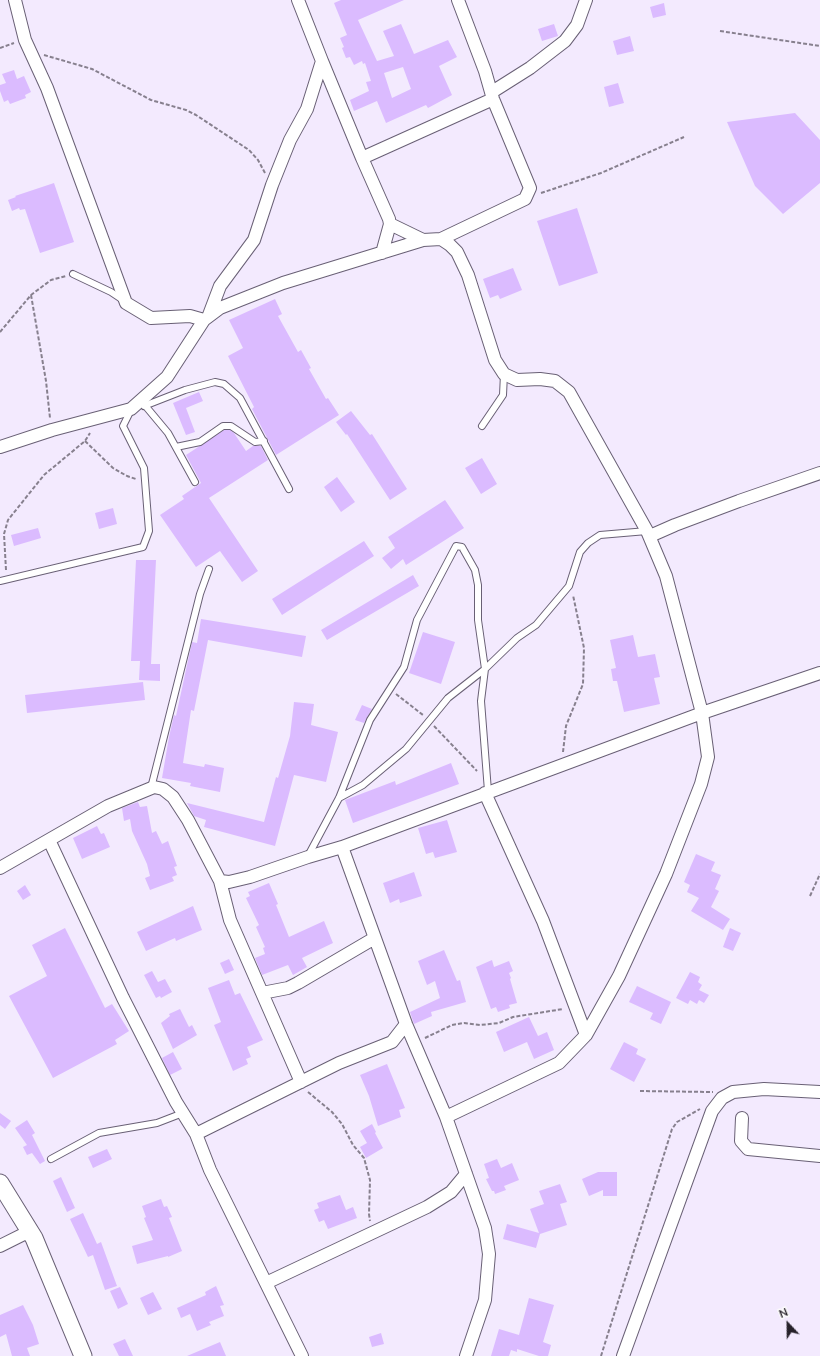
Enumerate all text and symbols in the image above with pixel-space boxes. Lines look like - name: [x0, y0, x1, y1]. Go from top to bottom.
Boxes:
- north arrow: [768, 1304, 808, 1344]
- text: N: [777, 1305, 790, 1321]

